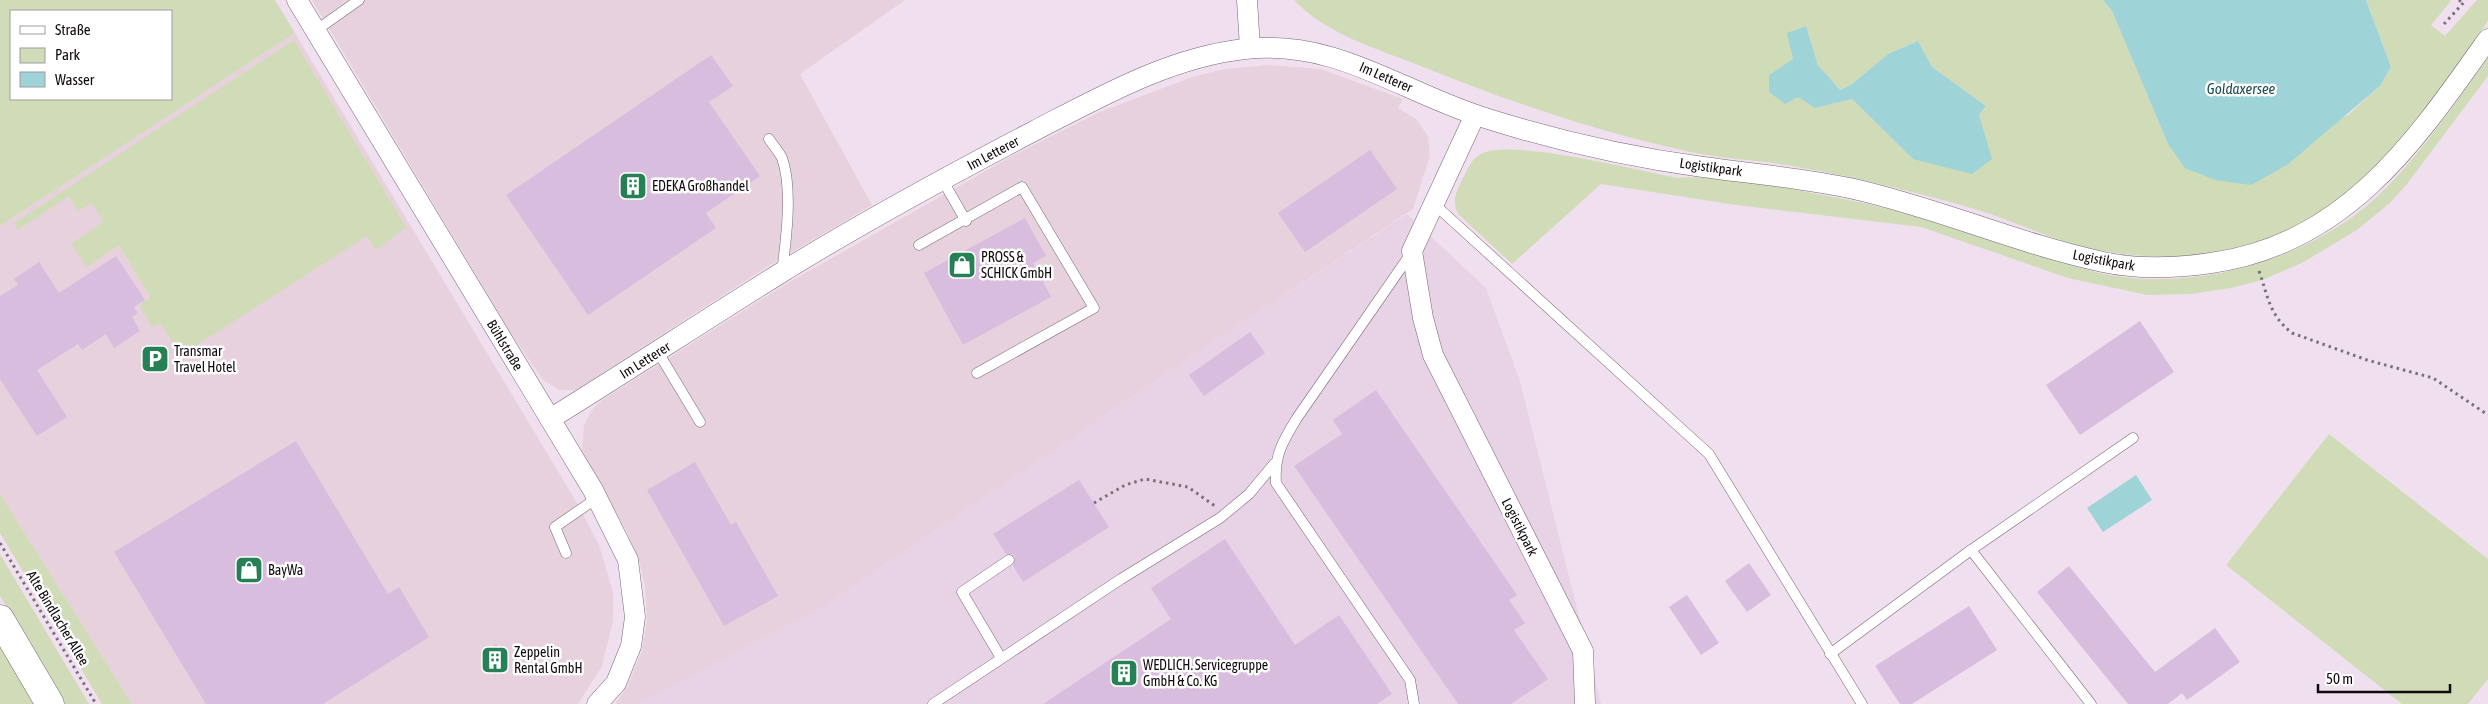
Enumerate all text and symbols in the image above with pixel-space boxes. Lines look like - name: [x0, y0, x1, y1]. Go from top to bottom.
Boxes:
- legend: [10, 10, 172, 100]
- text: Straße: [55, 21, 91, 38]
- text: Park: [55, 46, 80, 63]
- street label: Im Letterer: [1357, 59, 1416, 96]
- text: Wasser: [55, 71, 95, 88]
- water label: Goldaxersee: [2207, 80, 2275, 97]
- street label: Im Letterer: [964, 132, 1022, 173]
- street label: Logistikpark: [1679, 155, 1743, 179]
- building icon: EDEKA Großhandel: [618, 171, 648, 201]
- place label: EDEKA Großhandel: [652, 178, 749, 194]
- street label: Logistikpark: [2072, 246, 2136, 274]
- place label: PROSS & SCHICK GmbH: [981, 249, 1052, 281]
- shop icon: PROSS & SCHICK GmbH: [947, 250, 977, 280]
- street label: Bühlstraße: [484, 317, 526, 373]
- street label: Im Letterer: [617, 338, 674, 382]
- place label: Transmar Travel Hotel: [174, 343, 236, 375]
- parking icon: Transmar Travel Hotel: [140, 344, 170, 374]
- street label: Logistikpark: [1499, 495, 1541, 559]
- shop icon: BayWa: [234, 555, 264, 585]
- place label: BayWa: [268, 562, 303, 578]
- street label: Alte Bindlacher Allee: [23, 568, 93, 668]
- place label: Zeppelin Rental GmbH: [514, 644, 583, 676]
- building icon: Zeppelin Rental GmbH: [480, 645, 510, 675]
- place label: WEDLICH. Servicegruppe GmbH & Co. KG: [1143, 657, 1268, 689]
- building icon: WEDLICH. Servicegruppe GmbH & Co. KG: [1109, 658, 1139, 688]
- scale bar: [2318, 662, 2450, 694]
- text: 50 m: [2326, 670, 2353, 687]

